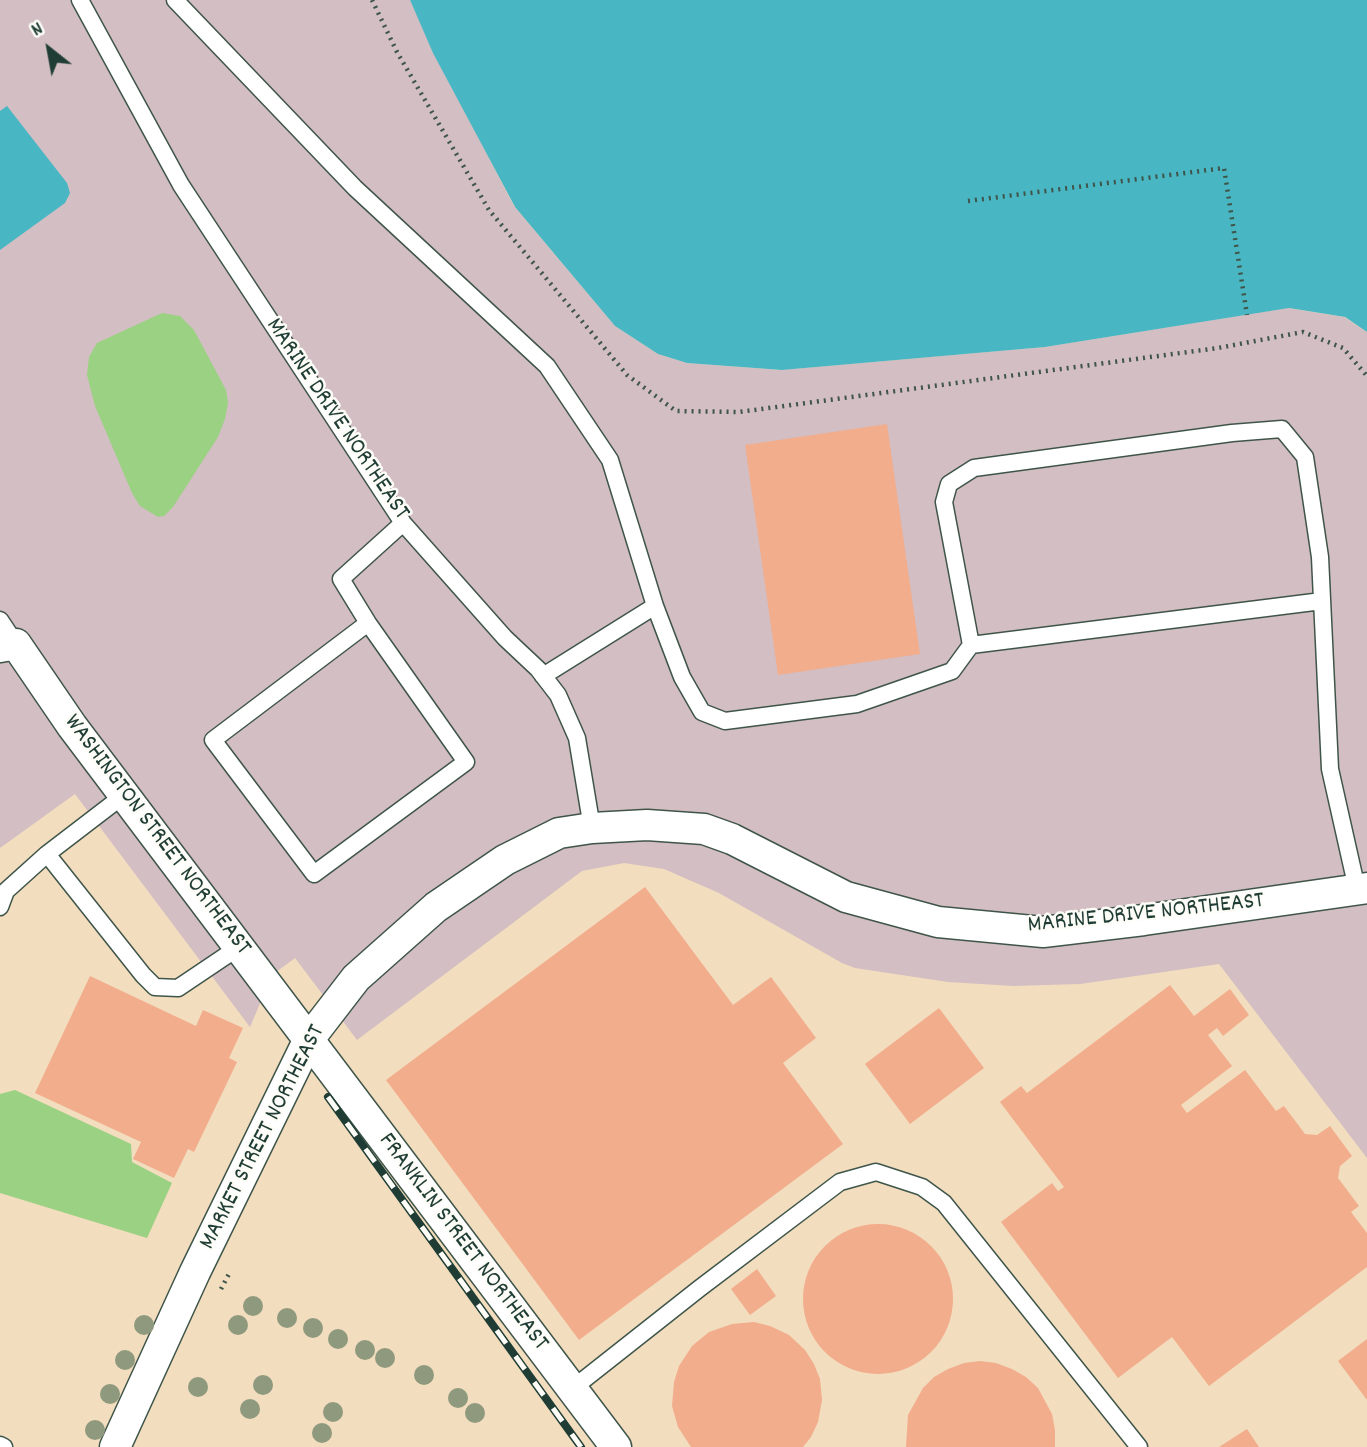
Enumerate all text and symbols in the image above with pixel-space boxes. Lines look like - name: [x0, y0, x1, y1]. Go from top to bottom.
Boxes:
- north arrow: [14, 14, 84, 84]
- text: N: [27, 17, 49, 45]
- street label: MARINE DRIVE NORTHEAST: [258, 314, 414, 526]
- street label: WASHINGTON STREET NORTHEAST: [56, 710, 256, 962]
- street label: MARINE DRIVE NORTHEAST: [1026, 888, 1266, 942]
- street label: MARKET STREET NORTHEAST: [195, 1021, 333, 1255]
- street label: FRANKLIN STREET NORTHEAST: [371, 1128, 553, 1358]

